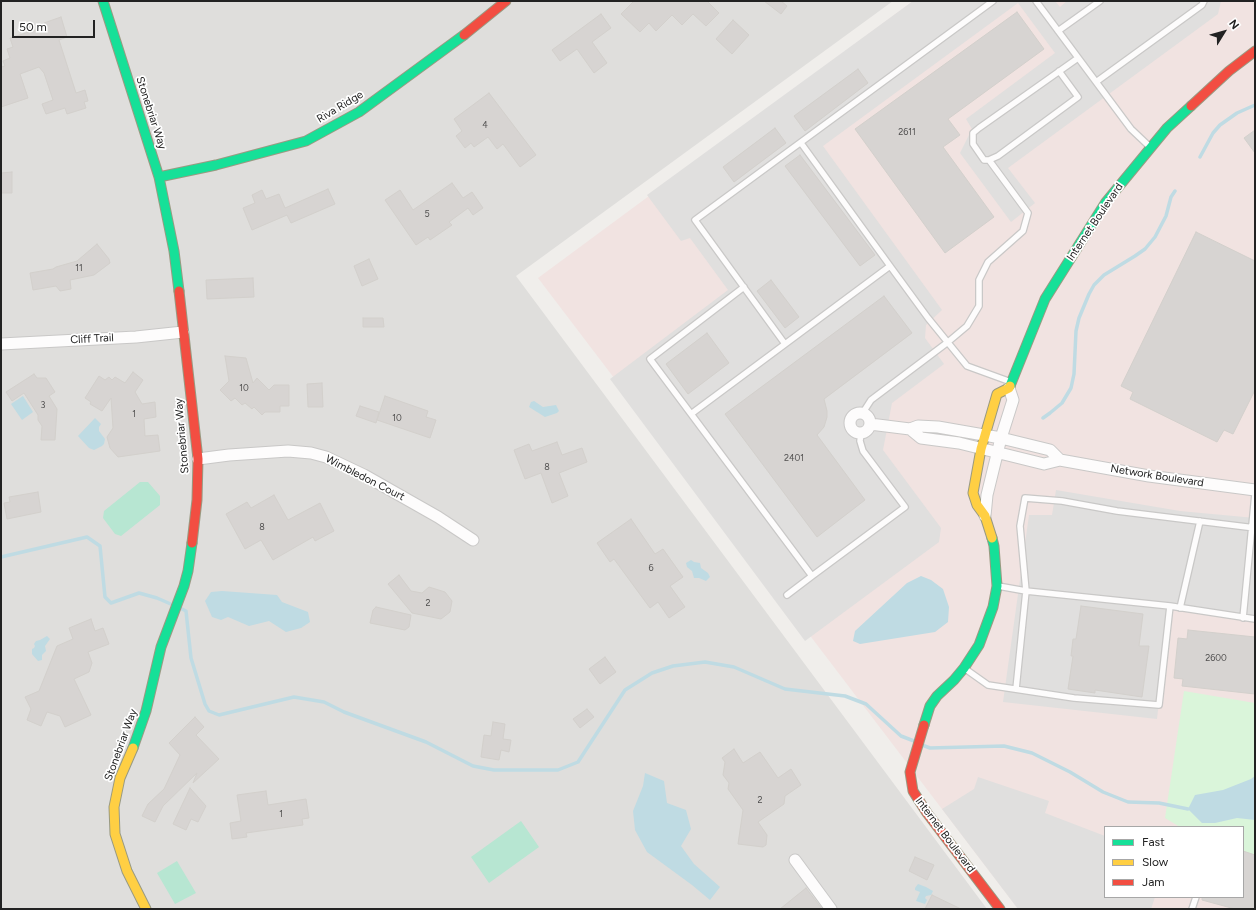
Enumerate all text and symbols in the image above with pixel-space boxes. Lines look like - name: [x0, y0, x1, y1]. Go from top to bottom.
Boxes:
- scale bar: [14, 12, 97, 38]
- north arrow: [1204, 12, 1244, 52]
- text: N: [1226, 17, 1242, 32]
- text: 50 m: [19, 20, 47, 34]
- street label: Stonebriar Way: [133, 75, 169, 151]
- street label: Riva Ridge: [314, 88, 366, 126]
- house number: 4: [482, 120, 488, 130]
- house number: 2611: [898, 127, 916, 137]
- street label: Internet Boulevard: [1064, 181, 1126, 263]
- house number: 5: [424, 209, 430, 219]
- house number: 11: [75, 263, 83, 273]
- street label: Cliff Trail: [70, 331, 114, 347]
- house number: 10: [239, 383, 249, 393]
- street label: Stonebriar Way: [172, 398, 192, 474]
- house number: 3: [41, 400, 45, 410]
- house number: 1: [132, 409, 136, 419]
- house number: 10: [392, 413, 402, 423]
- street label: Wimbledon Court: [323, 452, 407, 504]
- house number: 2401: [784, 453, 804, 463]
- house number: 8: [544, 462, 550, 472]
- street label: Network Boulevard: [1109, 462, 1205, 490]
- house number: 8: [259, 522, 265, 532]
- house number: 6: [648, 563, 654, 573]
- house number: 2: [425, 598, 431, 608]
- house number: 2600: [1205, 653, 1227, 663]
- street label: Stonebriar Way: [102, 707, 140, 783]
- house number: 2: [757, 795, 763, 805]
- street label: Internet Boulevard: [912, 795, 978, 875]
- house number: 1: [279, 809, 283, 819]
- legend: [1104, 826, 1244, 898]
- text: Fast: [1142, 835, 1165, 849]
- text: Slow: [1142, 855, 1168, 869]
- text: Jam: [1142, 875, 1165, 889]

